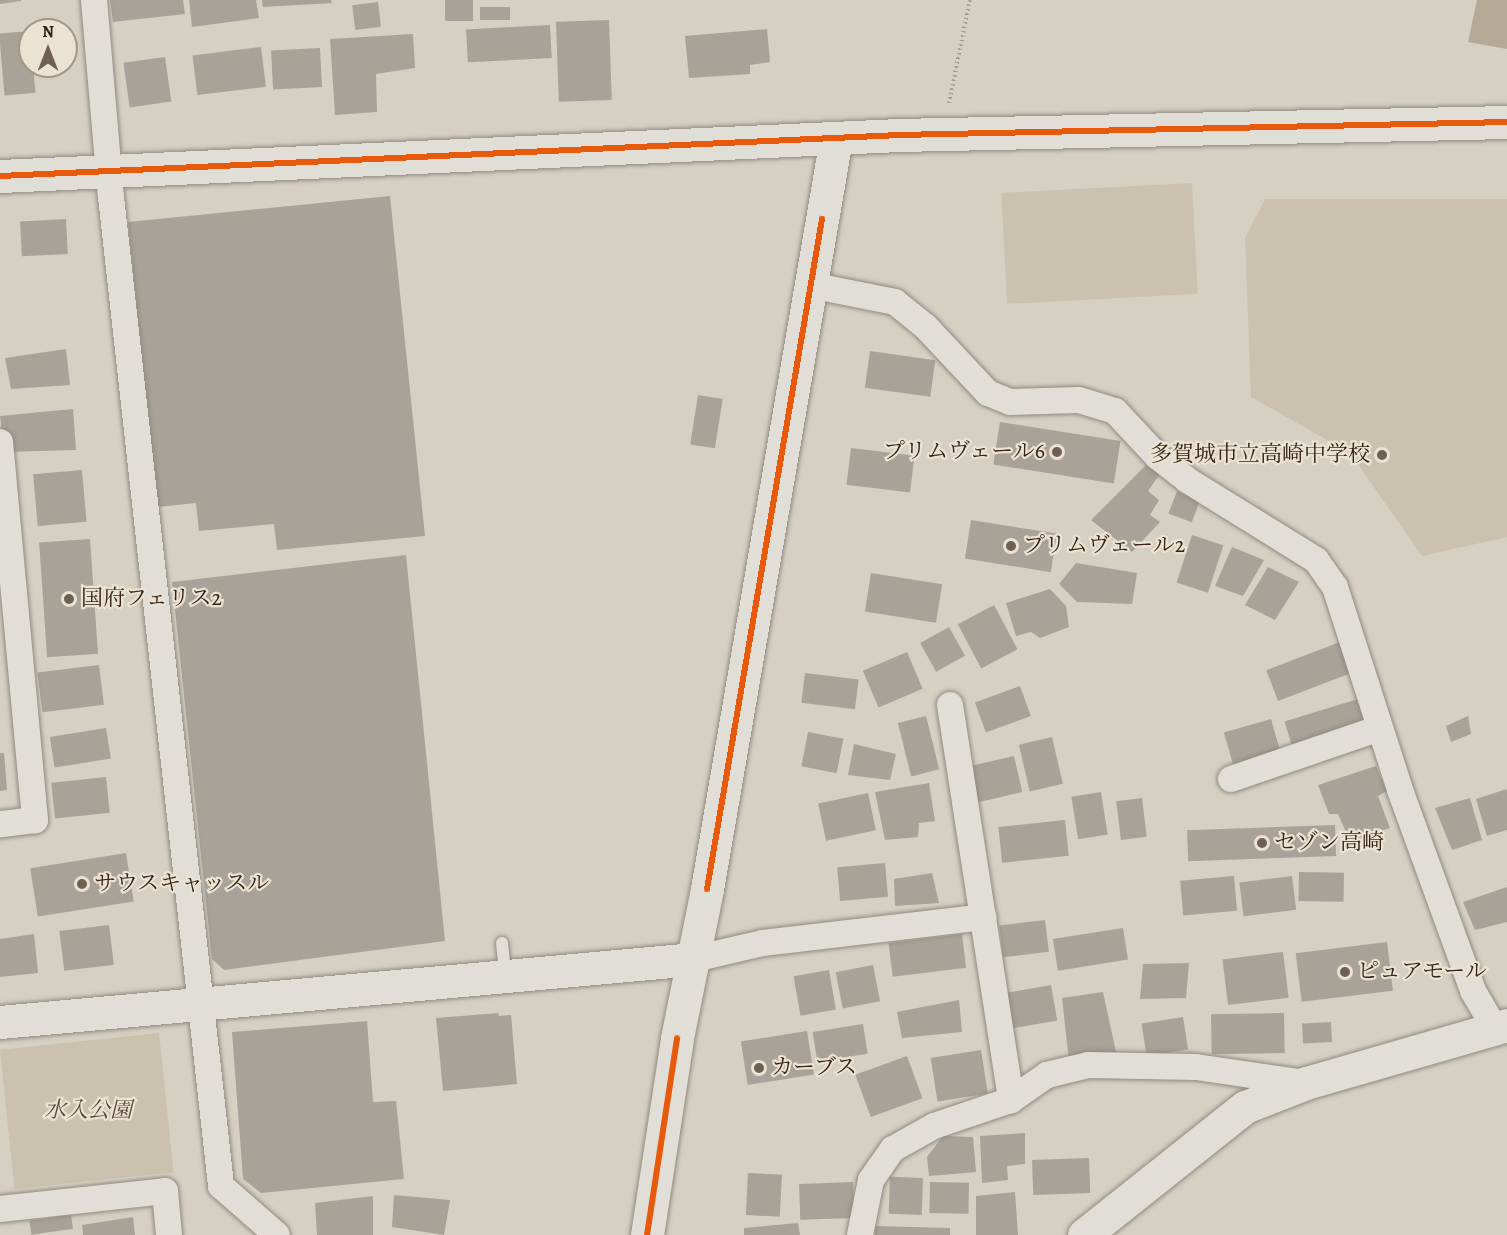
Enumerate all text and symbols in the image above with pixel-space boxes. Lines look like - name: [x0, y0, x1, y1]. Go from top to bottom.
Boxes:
- north arrow: [18, 18, 78, 78]
- text: N: [42, 21, 54, 43]
- place label: プリムヴェール6: [881, 439, 1045, 465]
- place label: 多賀城市立高崎中学校: [1150, 442, 1370, 468]
- marker: プリムヴェール6: [1050, 445, 1064, 459]
- marker: 多賀城市立高崎中学校: [1375, 448, 1389, 462]
- place label: プリムヴェール2: [1023, 533, 1187, 559]
- marker: プリムヴェール2: [1004, 539, 1018, 553]
- place label: 国府フェリス2: [81, 586, 223, 612]
- marker: 国府フェリス2: [62, 592, 76, 606]
- place label: セゾン高崎: [1274, 830, 1384, 856]
- marker: セゾン高崎: [1255, 836, 1269, 850]
- place label: サウスキャッスル: [94, 871, 270, 897]
- marker: サウスキャッスル: [75, 877, 89, 891]
- place label: ピュアモール: [1357, 959, 1488, 985]
- marker: ピュアモール: [1338, 965, 1352, 979]
- place label: カーブス: [771, 1055, 859, 1081]
- marker: カーブス: [752, 1061, 766, 1075]
- park label: 水入公園: [44, 1098, 132, 1124]

